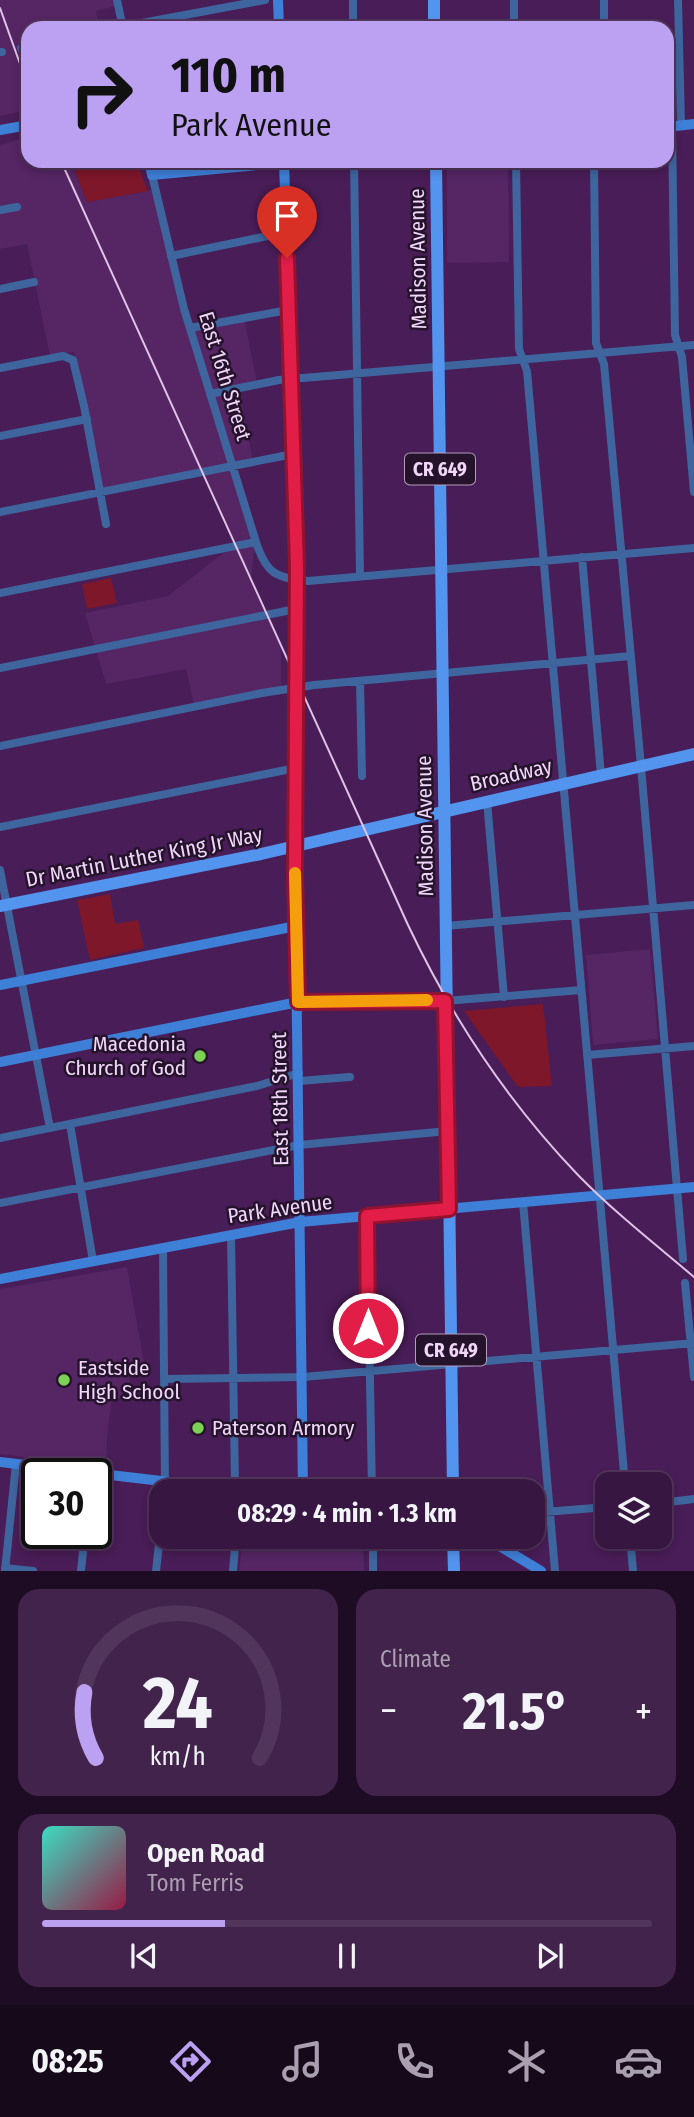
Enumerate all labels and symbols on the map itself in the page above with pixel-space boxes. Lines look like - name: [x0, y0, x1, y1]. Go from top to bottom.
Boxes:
- pin: [257, 186, 317, 258]
- street label: Madison Avenue: [404, 188, 432, 330]
- street label: East 16th Street: [193, 308, 257, 444]
- road number: CR 649: [405, 454, 475, 484]
- street label: Broadway: [467, 753, 555, 797]
- street label: Madison Avenue: [411, 755, 439, 897]
- street label: Dr Martin Luther King Jr Way: [24, 821, 265, 893]
- place label: Macedonia Church of God: [65, 1031, 186, 1081]
- street label: East 18th Street: [266, 1032, 294, 1166]
- marker: Macedonia Church of God: [192, 1048, 208, 1064]
- street label: Park Avenue: [226, 1189, 334, 1229]
- position arrow: [331, 1291, 405, 1365]
- road number: CR 649: [416, 1334, 486, 1366]
- place label: Eastside High School: [78, 1355, 180, 1405]
- marker: Eastside High School: [56, 1372, 72, 1388]
- place label: Paterson Armory: [212, 1415, 355, 1441]
- marker: Paterson Armory: [190, 1420, 206, 1436]
- speed limit sign: 30: [21, 1458, 112, 1549]

